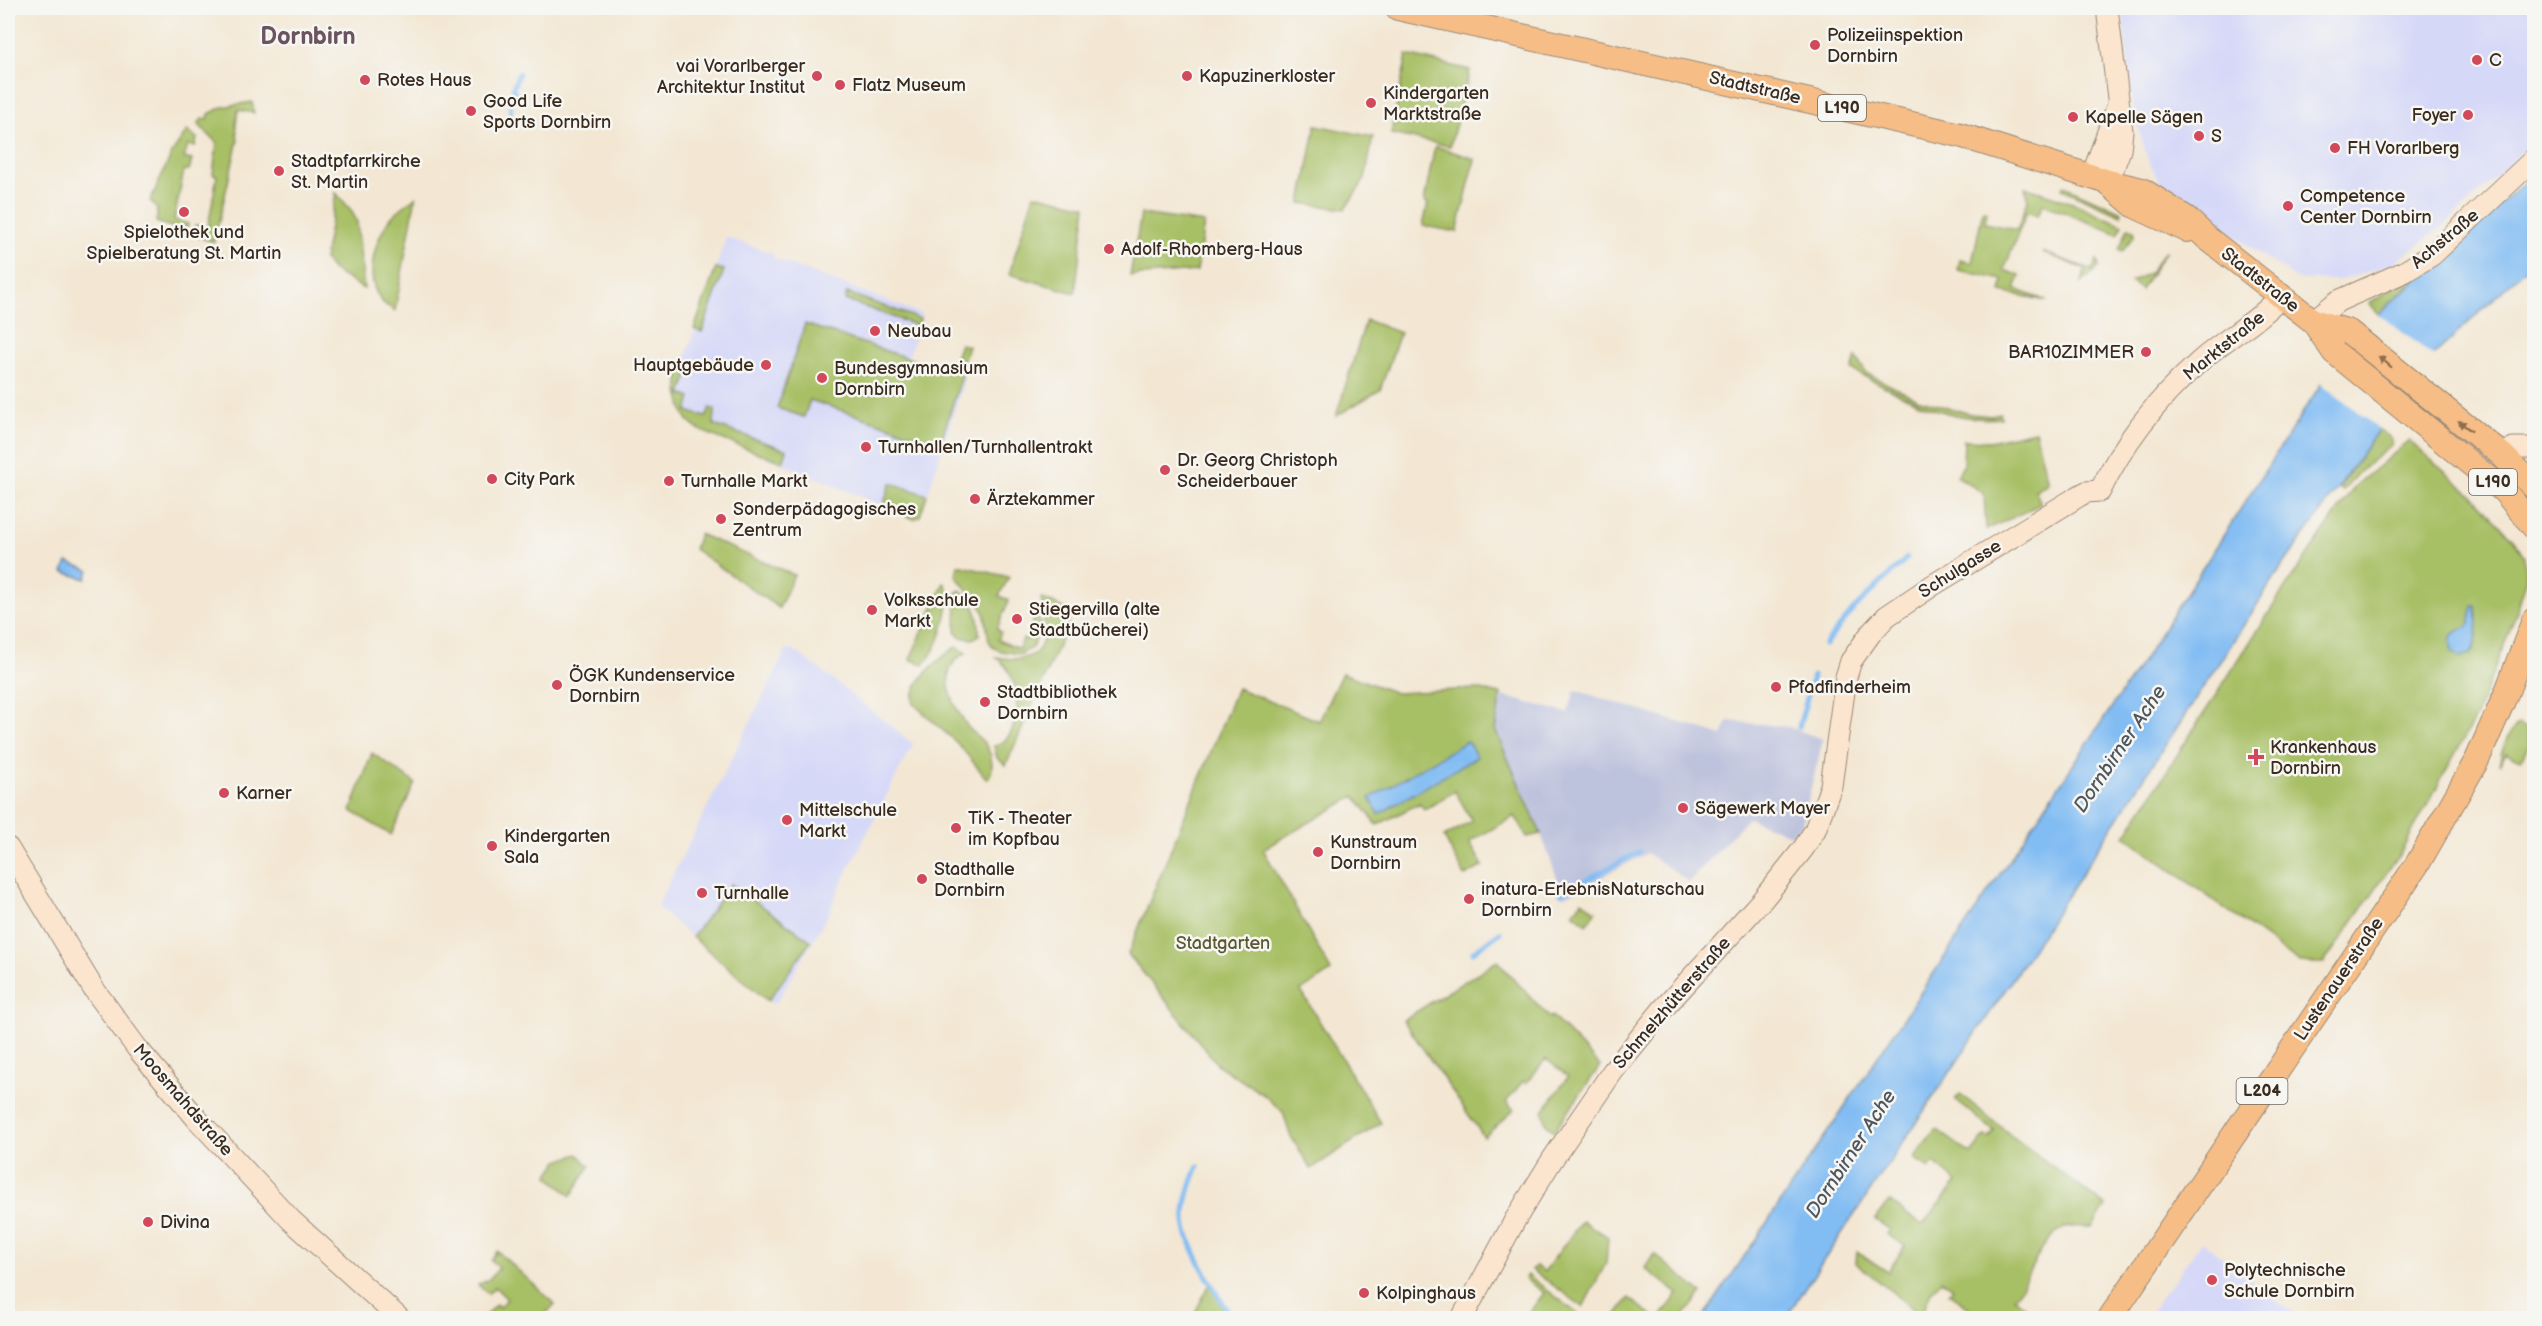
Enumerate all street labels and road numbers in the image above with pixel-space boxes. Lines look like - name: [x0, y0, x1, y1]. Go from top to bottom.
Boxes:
- street label: Stadtstraße: [1707, 67, 1803, 109]
- road number: L190: [1818, 95, 1866, 121]
- street label: Achstraße: [2407, 205, 2483, 273]
- street label: Stadtstraße: [2217, 243, 2303, 317]
- street label: Marktstraße: [2179, 307, 2269, 385]
- road number: L190: [2469, 469, 2517, 495]
- street label: Schulgasse: [1915, 535, 2005, 603]
- street label: Lustenauerstraße: [2290, 913, 2388, 1045]
- street label: Schmelzhütterstraße: [1609, 933, 1735, 1073]
- street label: Moosmahdstraße: [129, 1040, 238, 1161]
- road number: L204: [2236, 1078, 2288, 1104]

